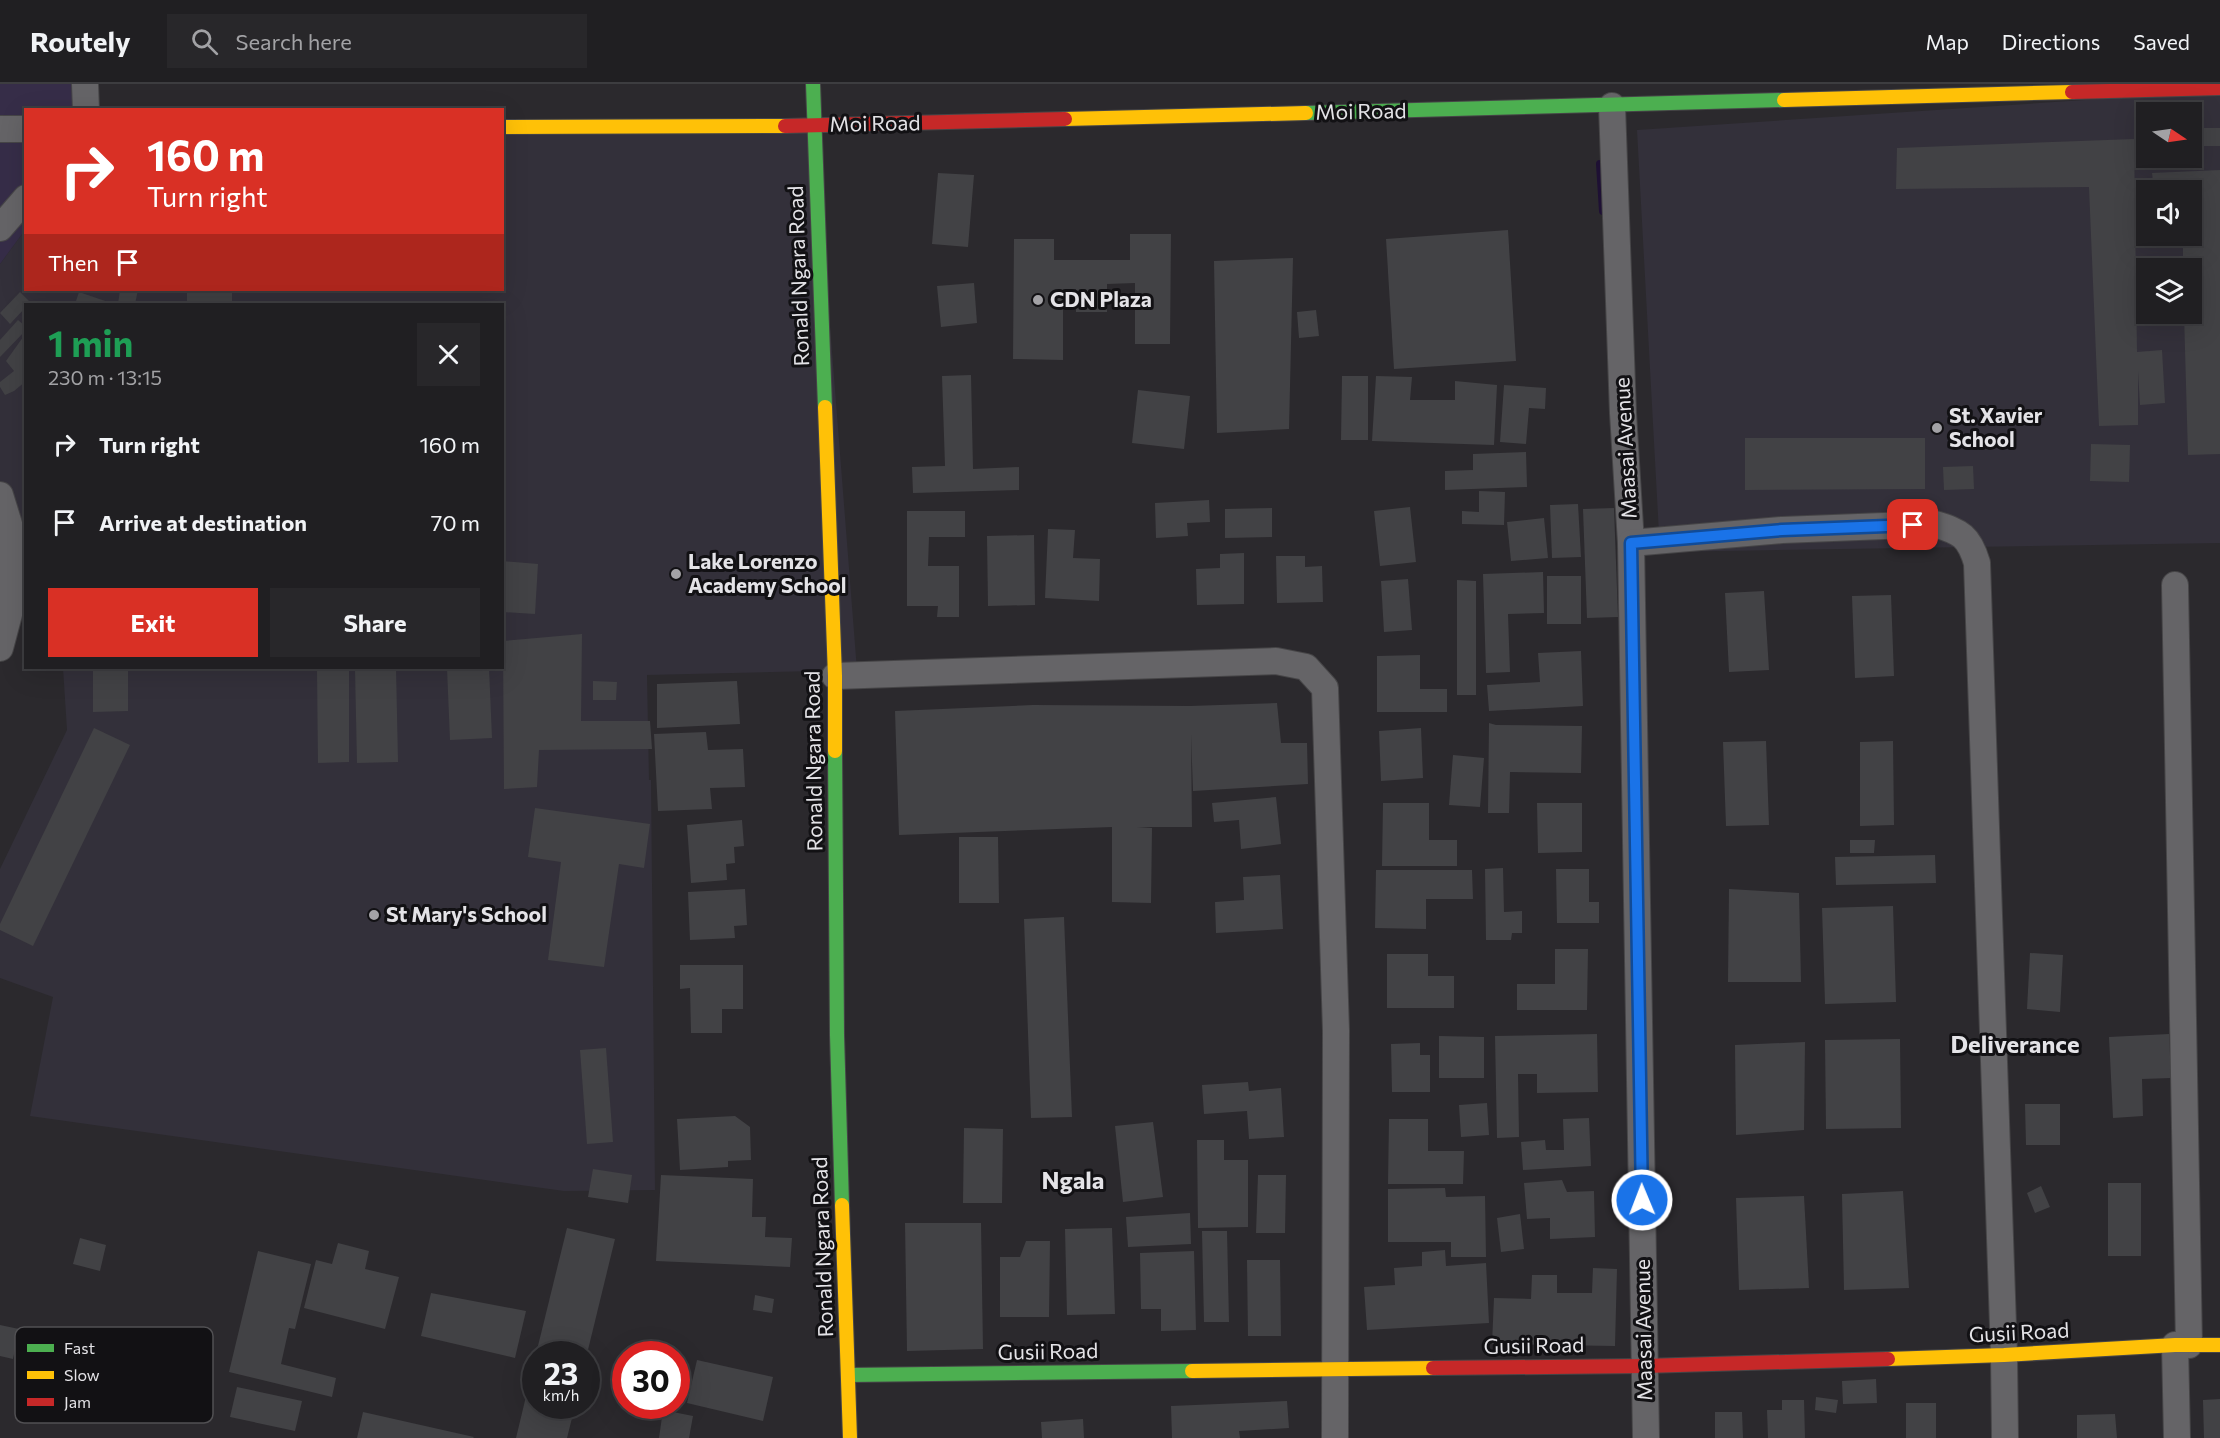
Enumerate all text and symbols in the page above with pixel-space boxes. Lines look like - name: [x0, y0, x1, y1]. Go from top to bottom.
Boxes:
- search box: [167, 14, 587, 68]
- text: Routely: [30, 24, 131, 58]
- icon: search: [188, 25, 221, 58]
- text: Search here: [236, 28, 352, 55]
- text: Map: [1926, 29, 1969, 54]
- text: Directions: [2002, 29, 2100, 54]
- text: Saved: [2133, 29, 2190, 54]
- street label: Moi Road: [1315, 97, 1407, 124]
- north arrow: [2136, 102, 2202, 168]
- map controls: [2136, 102, 2202, 324]
- street label: Moi Road: [829, 109, 921, 136]
- text: 160 m: [147, 128, 265, 180]
- icon: right: [48, 132, 126, 210]
- text: Turn right: [147, 180, 267, 213]
- button: sound: [2136, 180, 2202, 246]
- street label: Ronald Ngara Road: [782, 185, 813, 367]
- icon: arrive: [111, 246, 144, 279]
- text: Then: [48, 249, 99, 276]
- button: layers: [2136, 258, 2202, 324]
- place label: CDN Plaza: [1050, 286, 1152, 311]
- marker: CDN Plaza: [1031, 293, 1045, 307]
- text: 1 min: [48, 320, 133, 364]
- button: close: [417, 323, 480, 386]
- text: 230 m · 13:15: [48, 365, 162, 389]
- street label: Maasai Avenue: [1608, 377, 1641, 520]
- place label: St. Xavier School: [1949, 402, 2043, 451]
- marker: St. Xavier School: [1930, 421, 1944, 435]
- icon: right: [48, 428, 81, 461]
- text: Turn right: [99, 431, 200, 458]
- text: 160 m: [419, 431, 480, 458]
- pin: [1887, 499, 1938, 550]
- icon: arrive: [48, 506, 81, 539]
- icon: arrive: [1896, 508, 1929, 541]
- text: Arrive at destination: [99, 509, 307, 536]
- text: 70 m: [431, 509, 480, 536]
- place label: Lake Lorenzo Academy School: [688, 548, 846, 597]
- marker: Lake Lorenzo Academy School: [669, 567, 683, 581]
- button: Exit: [48, 588, 258, 657]
- button: Share: [270, 588, 480, 657]
- street label: Ronald Ngara Road: [798, 670, 827, 852]
- place label: St Mary's School: [386, 901, 547, 926]
- marker: St Mary's School: [367, 908, 381, 922]
- district label: Deliverance: [1950, 1029, 2080, 1058]
- street label: Ronald Ngara Road: [806, 1156, 837, 1338]
- district label: Ngala: [1042, 1165, 1104, 1194]
- position arrow: [1610, 1168, 1674, 1232]
- street label: Maasai Avenue: [1629, 1259, 1656, 1401]
- street label: Gusii Road: [1968, 1316, 2070, 1347]
- legend: [15, 1327, 213, 1423]
- street label: Gusii Road: [1483, 1331, 1584, 1358]
- street label: Gusii Road: [997, 1337, 1098, 1364]
- text: Fast: [64, 1338, 95, 1357]
- speed limit sign: 30: [612, 1341, 690, 1419]
- text: 23: [544, 1354, 578, 1391]
- text: Slow: [64, 1365, 100, 1384]
- text: km/h: [543, 1386, 579, 1404]
- text: Jam: [64, 1392, 91, 1411]

